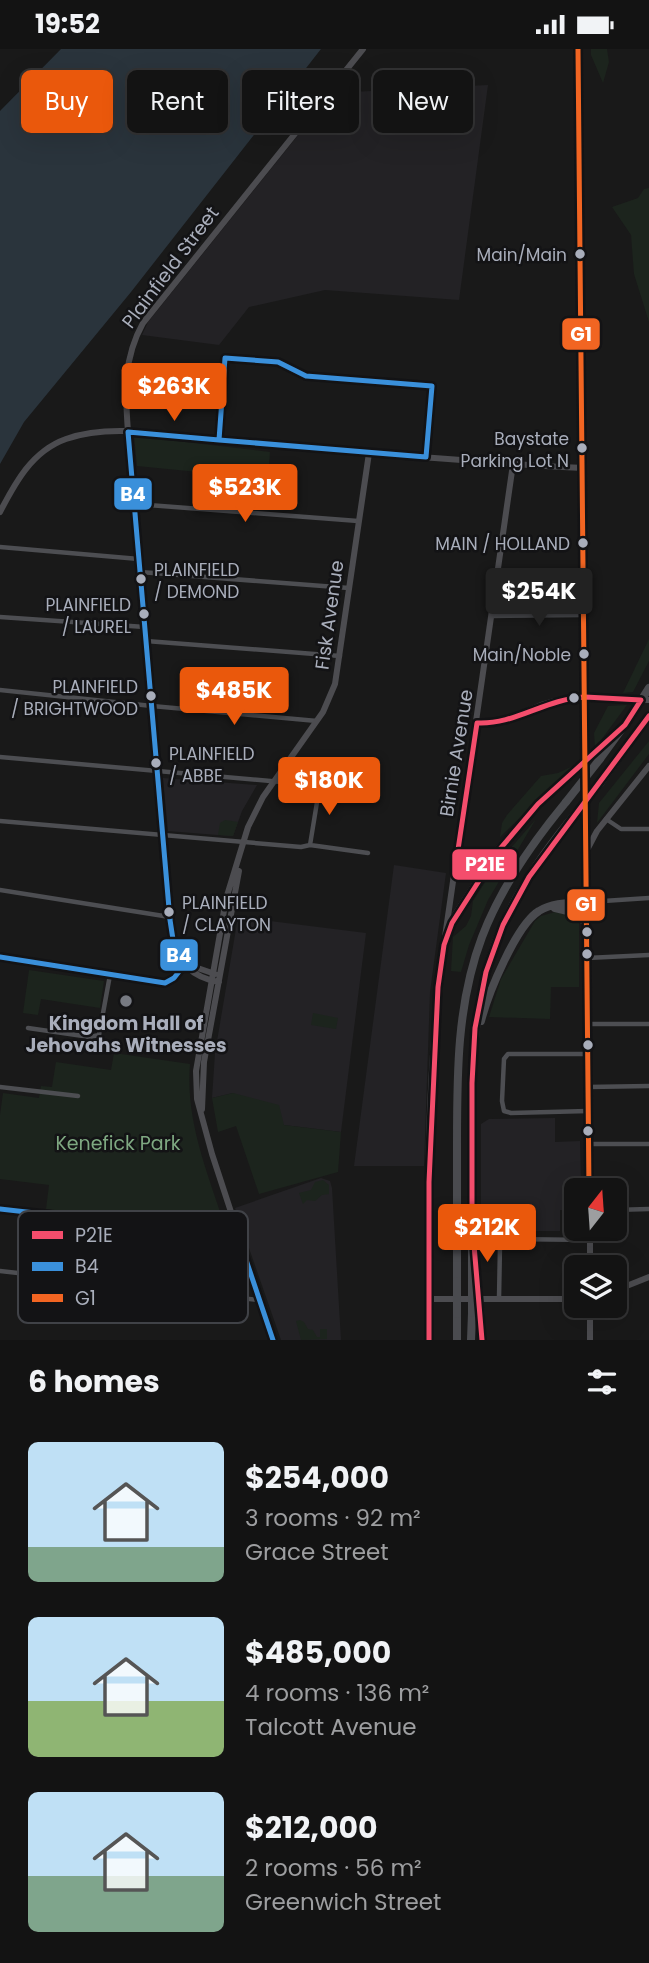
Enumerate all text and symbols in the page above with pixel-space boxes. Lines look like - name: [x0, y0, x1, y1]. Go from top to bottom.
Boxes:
- text: 19:52: [35, 6, 100, 42]
- chip: Buy: [21, 70, 113, 133]
- chip: Rent: [127, 70, 228, 133]
- chip: Filters: [242, 70, 359, 133]
- chip: New: [373, 70, 473, 133]
- street label: Plainfield Street: [116, 201, 225, 334]
- place label: Main/Main: [477, 243, 567, 267]
- marker: Main/Main: [573, 247, 587, 261]
- line badge: G1: [561, 317, 601, 351]
- text: G1: [570, 321, 592, 348]
- pin: $263K: [125, 363, 223, 423]
- text: $263K: [138, 370, 210, 402]
- place label: Baystate Parking Lot N: [461, 427, 569, 473]
- marker: Baystate Parking Lot N: [575, 441, 589, 455]
- pin: $523K: [196, 465, 294, 524]
- text: $523K: [208, 471, 282, 503]
- line badge: B4: [113, 477, 153, 511]
- text: B4: [120, 481, 146, 508]
- place label: MAIN / HOLLAND: [435, 532, 570, 556]
- marker: MAIN / HOLLAND: [576, 536, 590, 550]
- place label: PLAINFIELD / DEMOND: [154, 558, 240, 604]
- street label: Fisk Avenue: [308, 559, 351, 672]
- pin: $254K: [490, 569, 588, 628]
- marker: PLAINFIELD / DEMOND: [134, 572, 148, 586]
- text: $254K: [502, 575, 576, 607]
- place label: PLAINFIELD / LAUREL: [45, 593, 131, 639]
- marker: PLAINFIELD / LAUREL: [137, 607, 151, 621]
- place label: Main/Noble: [473, 643, 571, 667]
- marker: Main/Noble: [577, 647, 591, 661]
- pin: $485K: [185, 667, 283, 727]
- text: $485K: [196, 674, 272, 706]
- place label: PLAINFIELD / BRIGHTWOOD: [11, 675, 138, 721]
- street label: Birnie Avenue: [433, 688, 480, 819]
- marker: PLAINFIELD / BRIGHTWOOD: [144, 689, 158, 703]
- unlabelled marker: [567, 691, 581, 705]
- place label: PLAINFIELD / ABBE: [169, 742, 255, 788]
- marker: PLAINFIELD / ABBE: [149, 756, 163, 770]
- pin: $180K: [280, 757, 378, 817]
- text: $180K: [294, 764, 364, 796]
- line badge: P21E: [451, 848, 518, 881]
- text: P21E: [465, 851, 505, 878]
- line badge: G1: [566, 888, 606, 922]
- place label: PLAINFIELD / CLAYTON: [182, 891, 271, 937]
- text: G1: [575, 891, 597, 918]
- marker: PLAINFIELD / CLAYTON: [162, 905, 176, 919]
- unlabelled marker: [580, 925, 594, 939]
- line badge: B4: [159, 938, 199, 972]
- text: B4: [166, 942, 192, 969]
- unlabelled marker: [580, 947, 594, 961]
- marker: Kingdom Hall of Jehovahs Witnesses: [118, 993, 134, 1009]
- place label: Kingdom Hall of Jehovahs Witnesses: [25, 1010, 227, 1059]
- unlabelled marker: [581, 1038, 595, 1052]
- unlabelled marker: [581, 1124, 595, 1138]
- park label: Kenefick Park: [55, 1130, 181, 1157]
- north arrow: [564, 1178, 626, 1241]
- map controls: [564, 1178, 627, 1318]
- pin: $212K: [438, 1205, 536, 1264]
- legend: [18, 1211, 248, 1323]
- text: $212K: [454, 1211, 520, 1243]
- text: P21E: [75, 1222, 113, 1249]
- text: B4: [75, 1253, 99, 1280]
- button: layers: [564, 1255, 627, 1318]
- text: G1: [75, 1285, 96, 1312]
- text: 6 homes: [28, 1360, 160, 1403]
- icon: filters: [583, 1363, 621, 1401]
- text: $254,000: [245, 1456, 389, 1499]
- icon: home: [84, 1470, 168, 1554]
- text: 3 rooms · 92 m²: [245, 1502, 421, 1534]
- text: Grace Street: [245, 1536, 389, 1568]
- text: $485,000: [245, 1631, 391, 1674]
- icon: home: [84, 1645, 168, 1729]
- text: 4 rooms · 136 m²: [245, 1677, 429, 1709]
- text: Talcott Avenue: [245, 1711, 417, 1743]
- text: $212,000: [245, 1806, 378, 1849]
- icon: home: [84, 1820, 168, 1904]
- text: 2 rooms · 56 m²: [245, 1852, 422, 1884]
- text: Greenwich Street: [245, 1886, 441, 1918]

